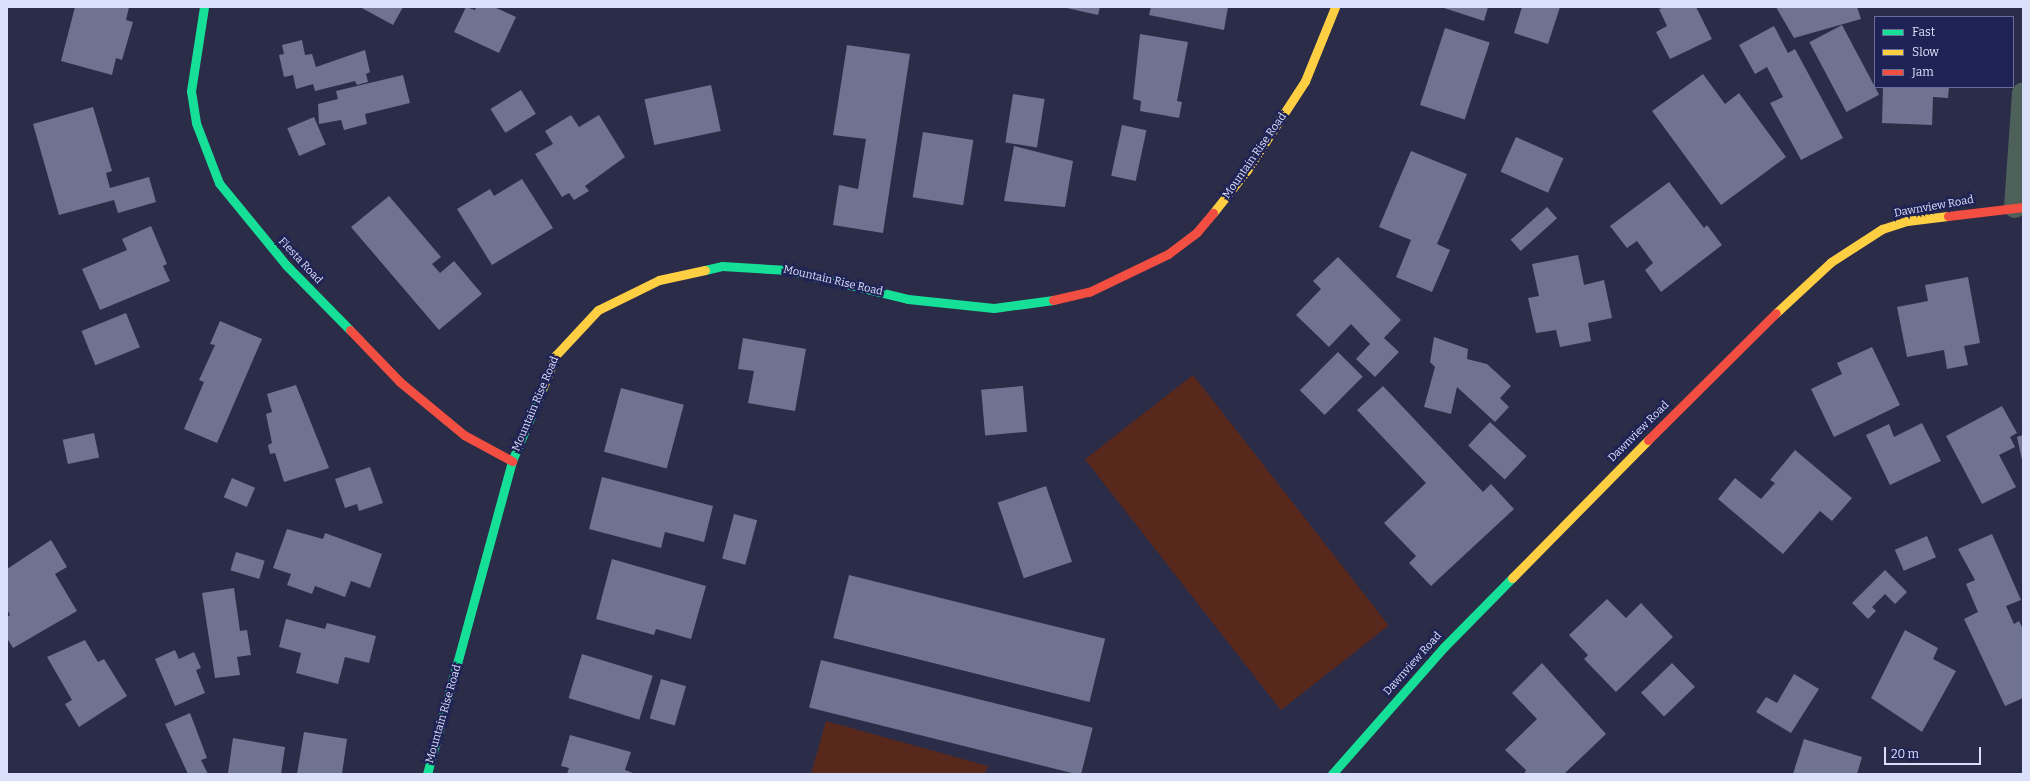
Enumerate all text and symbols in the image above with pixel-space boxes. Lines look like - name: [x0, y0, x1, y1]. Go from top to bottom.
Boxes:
- legend: [1874, 16, 2014, 88]
- text: Fast: [1912, 25, 1935, 39]
- text: Slow: [1912, 45, 1939, 59]
- text: Jam: [1912, 65, 1934, 79]
- street label: Mountain Rise Road: [1220, 111, 1290, 201]
- street label: Dawnview Road: [1893, 194, 1975, 220]
- street label: Fiesta Road: [275, 235, 325, 287]
- street label: Mountain Rise Road: [782, 263, 884, 299]
- street label: Mountain Rise Road: [510, 355, 562, 453]
- street label: Dawnview Road: [1606, 399, 1672, 465]
- street label: Dawnview Road: [1381, 630, 1445, 698]
- street label: Mountain Rise Road: [424, 663, 464, 765]
- scale bar: [1886, 739, 1983, 765]
- text: 20 m: [1891, 747, 1919, 761]

